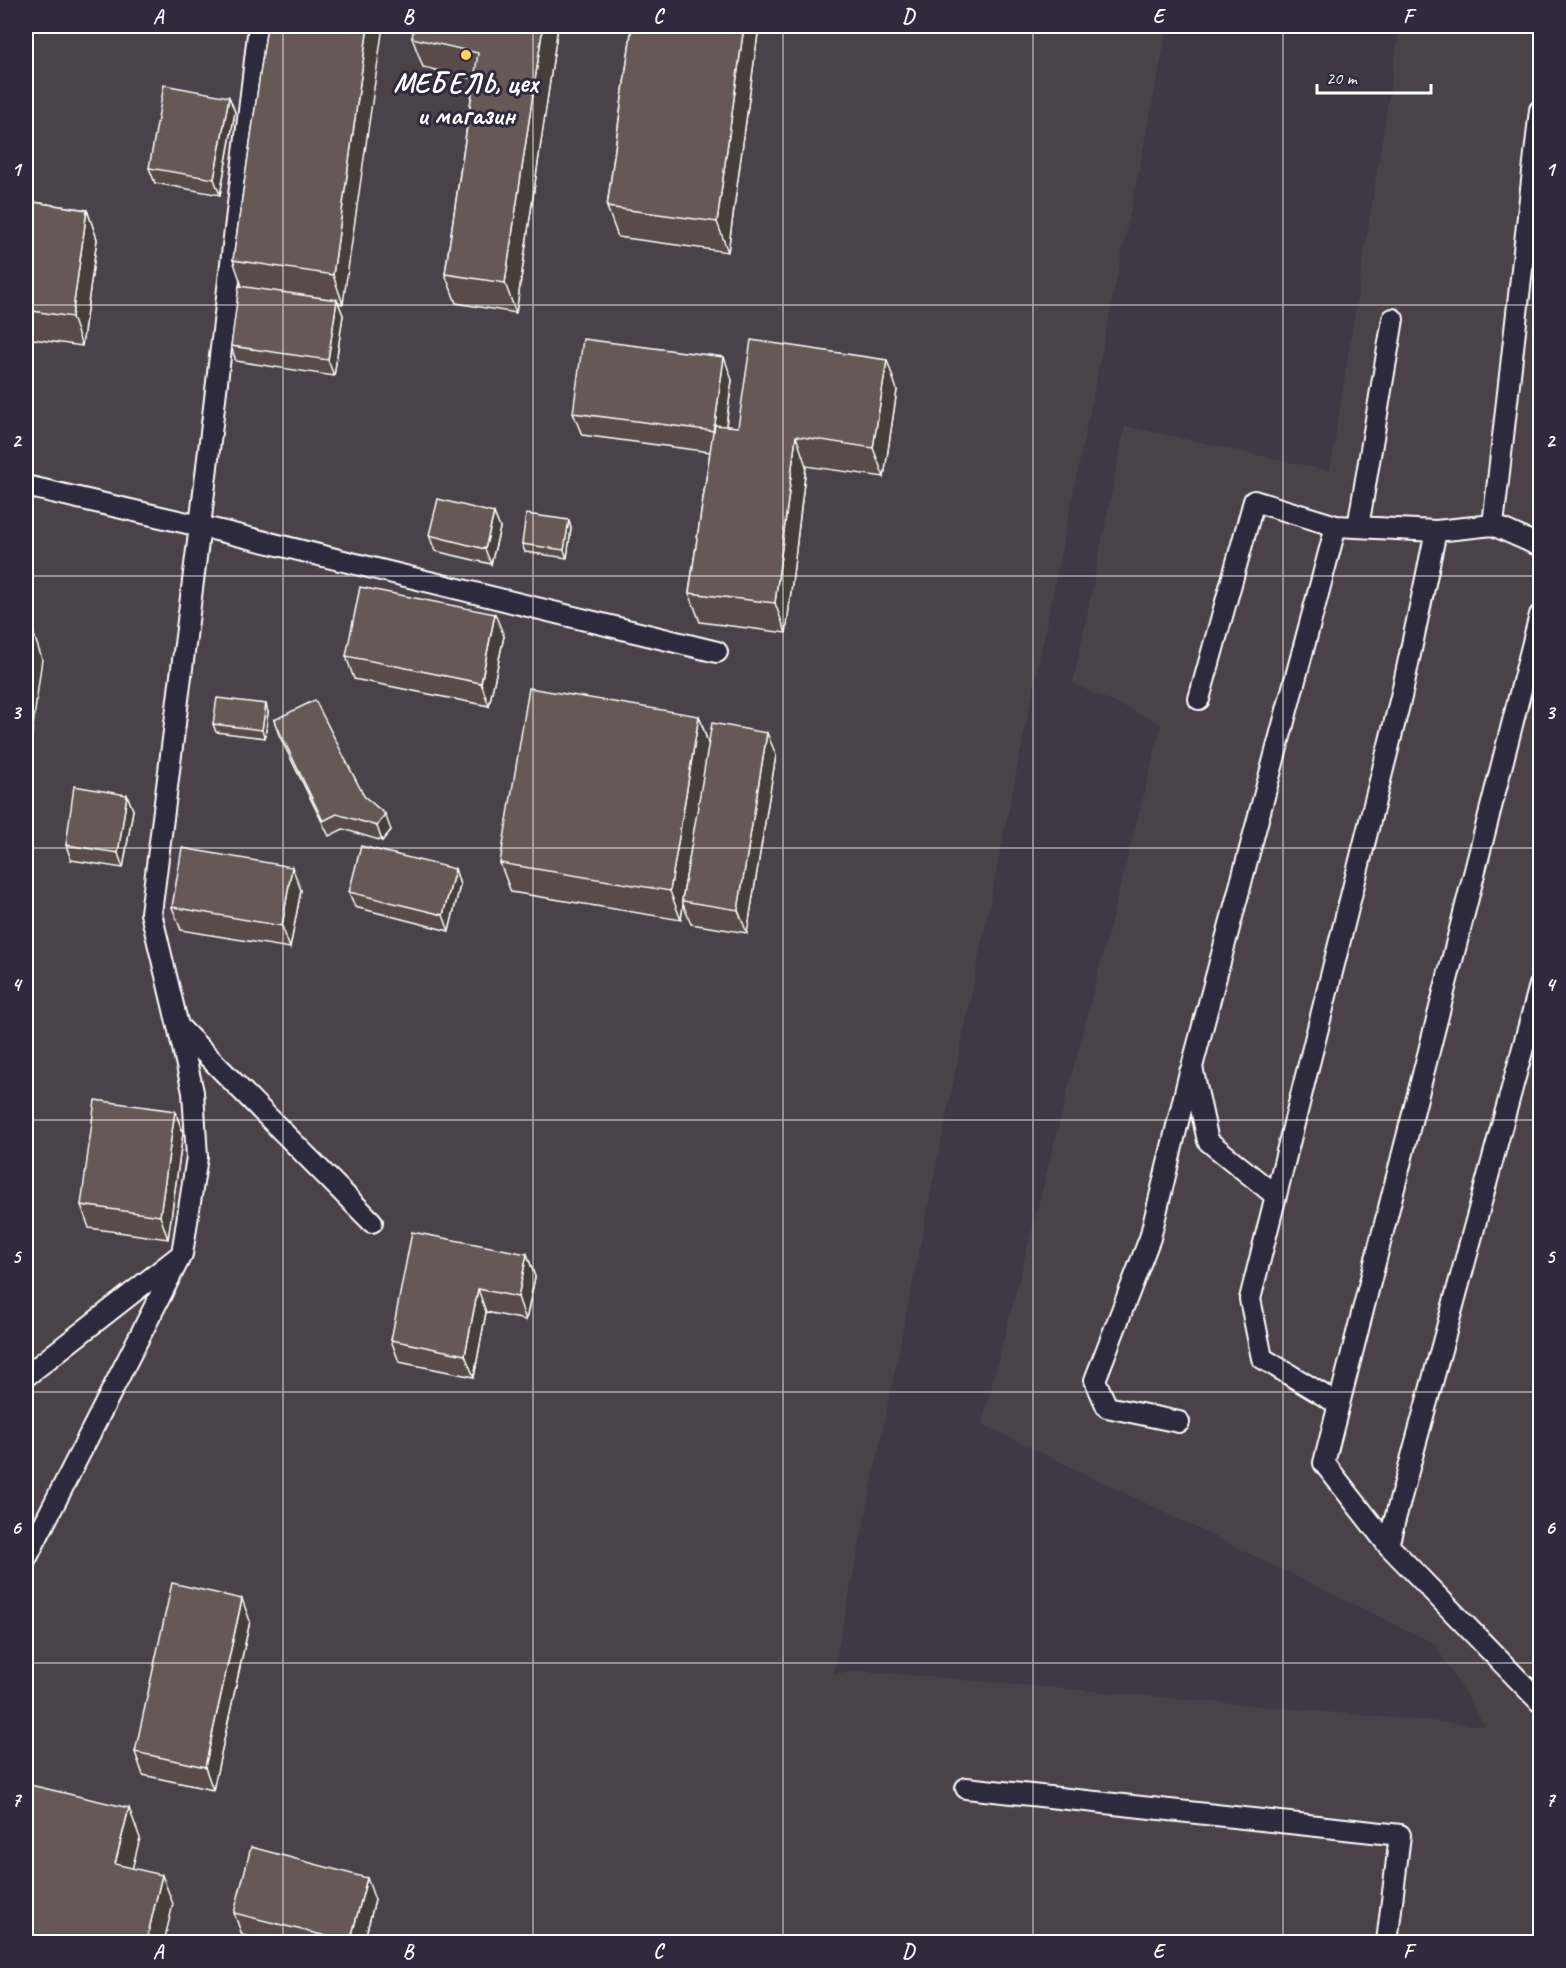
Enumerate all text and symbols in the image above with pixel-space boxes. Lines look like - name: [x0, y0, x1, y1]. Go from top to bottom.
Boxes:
- text: A: [153, 4, 165, 29]
- text: B: [403, 4, 415, 29]
- text: C: [653, 4, 665, 29]
- text: D: [902, 4, 916, 29]
- text: E: [1153, 4, 1167, 29]
- text: F: [1403, 4, 1417, 29]
- marker: МЕБЕЛЬ, цех и магазин: [459, 48, 473, 62]
- scale bar: [1317, 57, 1431, 95]
- place label: МЕБЕЛЬ, цех и магазин: [394, 65, 541, 132]
- text: 20 m: [1326, 67, 1359, 89]
- text: 1: [12, 157, 23, 182]
- text: 1: [1546, 157, 1557, 182]
- text: 2: [12, 428, 23, 453]
- text: 2: [1546, 428, 1557, 453]
- text: 3: [12, 700, 23, 725]
- text: 3: [1546, 700, 1557, 725]
- text: 4: [12, 972, 24, 997]
- text: 4: [1546, 972, 1558, 997]
- text: 5: [12, 1244, 23, 1269]
- text: 5: [1546, 1244, 1557, 1269]
- text: 6: [11, 1515, 22, 1540]
- text: 6: [1545, 1515, 1556, 1540]
- text: 7: [12, 1787, 23, 1812]
- text: 7: [1546, 1787, 1557, 1812]
- text: A: [153, 1939, 165, 1964]
- text: B: [403, 1939, 415, 1964]
- text: C: [653, 1939, 665, 1964]
- text: D: [902, 1939, 916, 1964]
- text: E: [1153, 1939, 1167, 1964]
- text: F: [1403, 1939, 1417, 1964]

